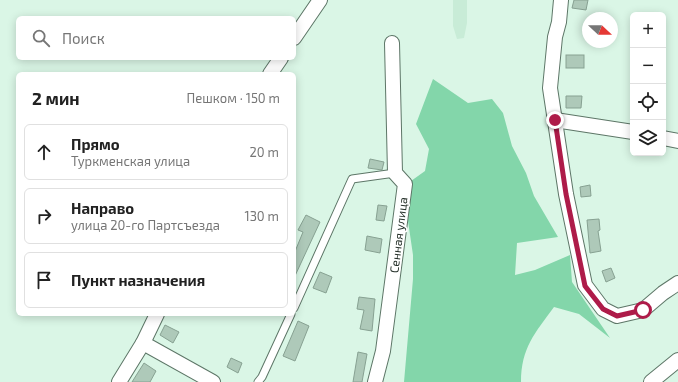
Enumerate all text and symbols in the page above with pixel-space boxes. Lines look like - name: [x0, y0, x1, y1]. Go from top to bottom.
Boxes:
- north arrow: [582, 12, 618, 48]
- map controls: [630, 12, 666, 156]
- button: +: [630, 12, 666, 48]
- search box: [16, 16, 296, 60]
- icon: search: [30, 27, 52, 49]
- text: Поиск: [62, 29, 105, 47]
- button: −: [630, 48, 666, 84]
- button: locate: [630, 84, 666, 120]
- text: 2 мин: [32, 88, 80, 108]
- text: Пешком · 150 m: [187, 90, 280, 106]
- route end: [546, 111, 564, 129]
- button: layers: [630, 120, 666, 156]
- text: Прямо: [71, 135, 120, 153]
- icon: ahead: [33, 141, 55, 163]
- text: 20 m: [250, 144, 279, 160]
- text: Туркменская улица: [71, 153, 190, 169]
- street label: Сенная улица: [386, 196, 411, 274]
- text: Направо: [71, 199, 134, 217]
- icon: right: [33, 205, 55, 227]
- text: 130 m: [244, 208, 279, 224]
- text: улица 20-го Партсъезда: [71, 217, 220, 233]
- icon: arrive: [33, 269, 55, 291]
- text: Пункт назначения: [71, 271, 205, 289]
- route start: [634, 301, 652, 319]

